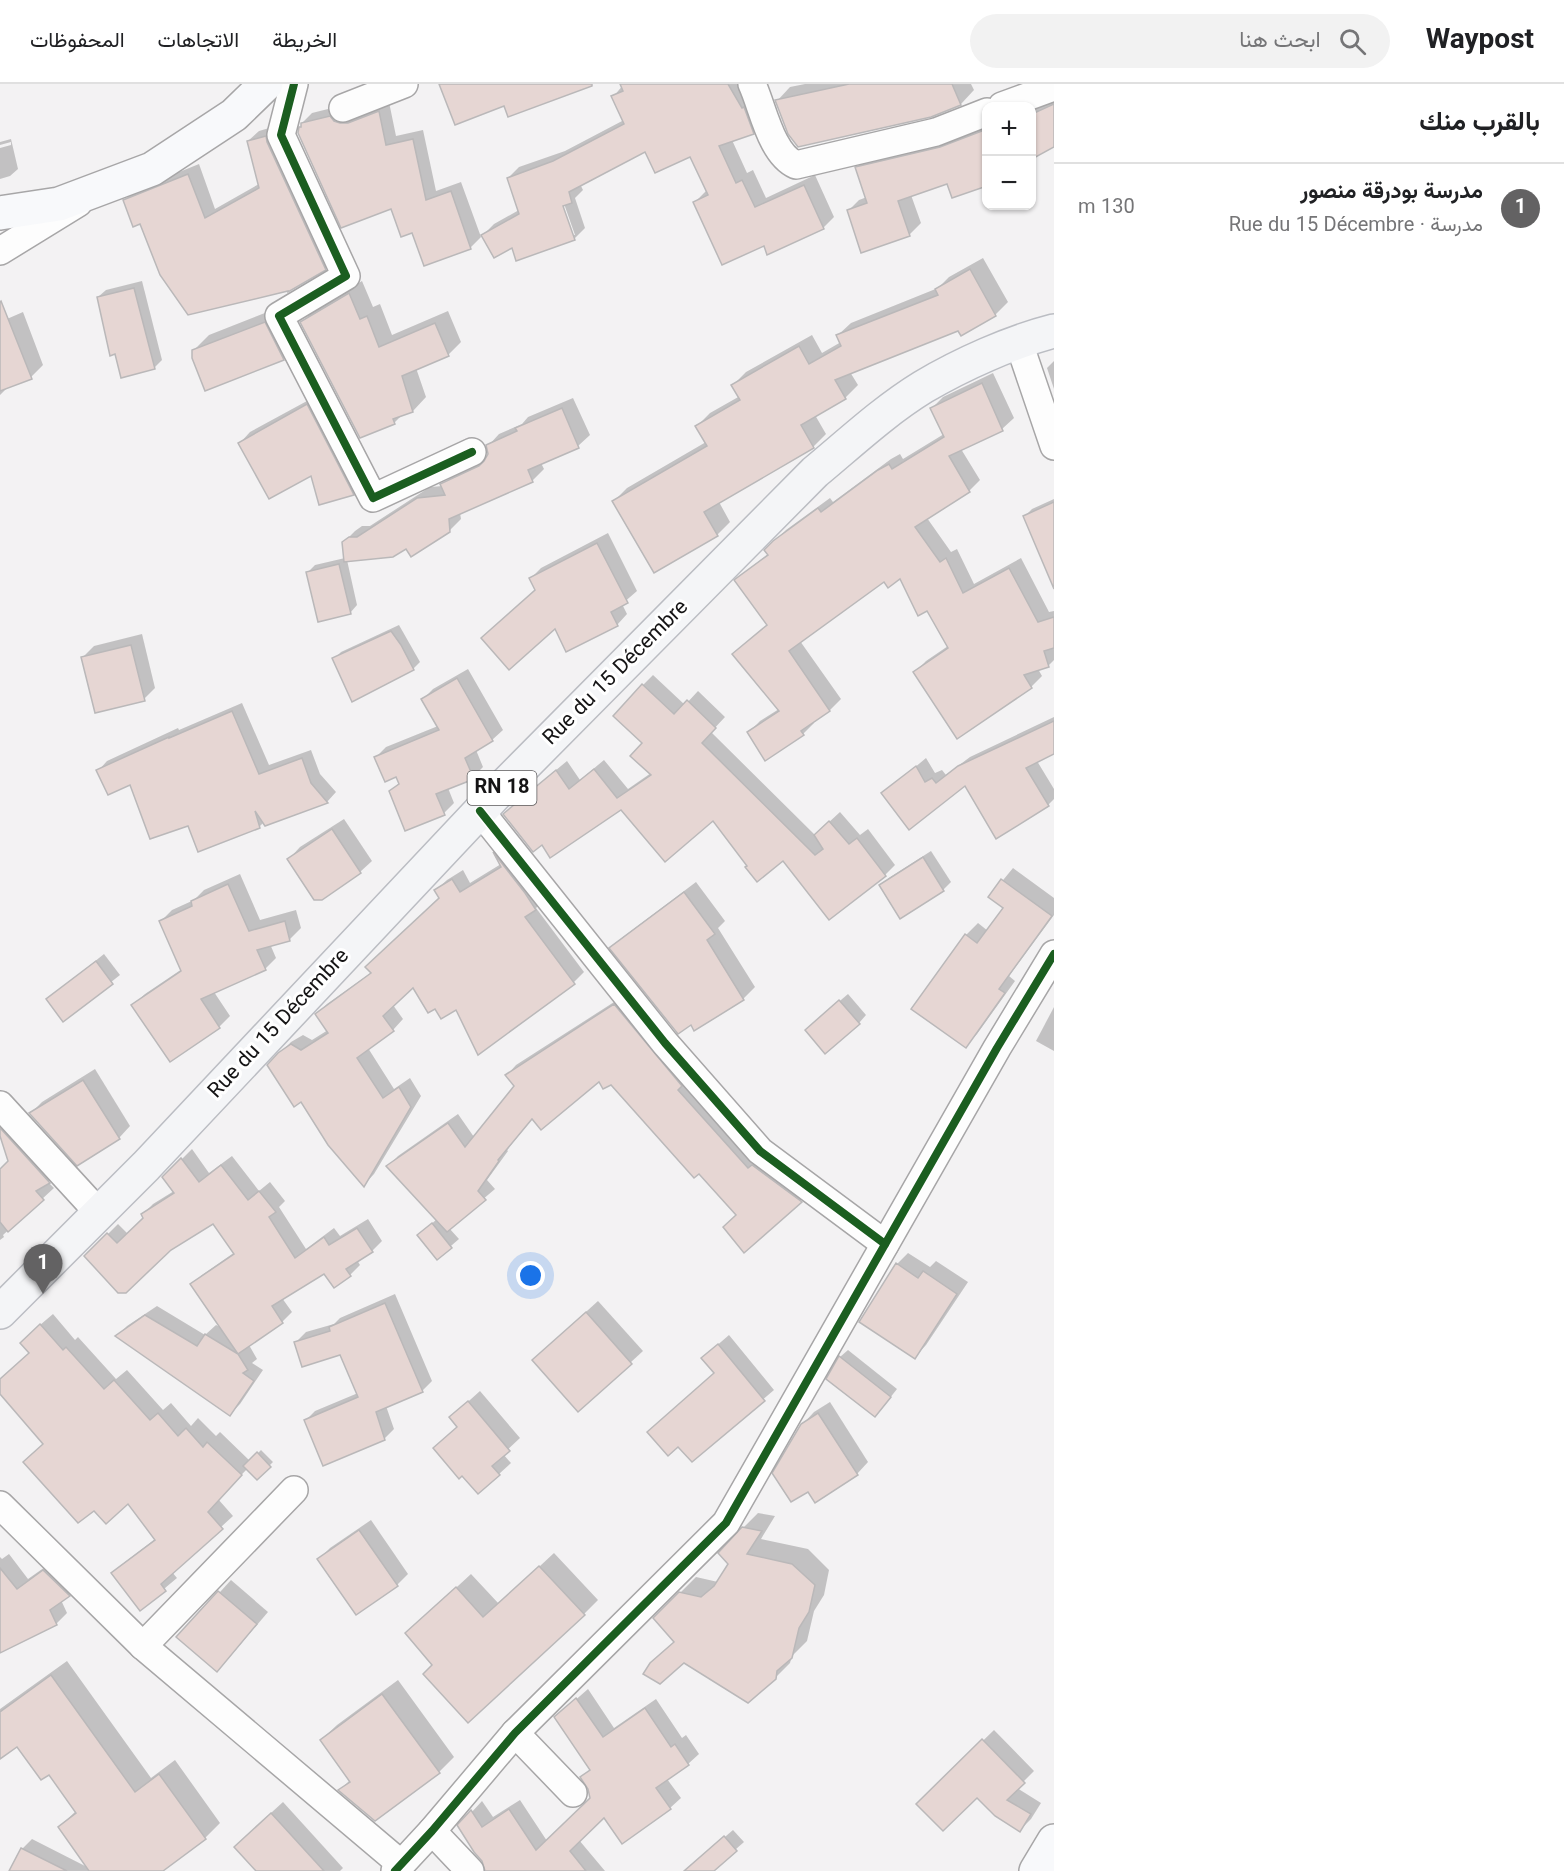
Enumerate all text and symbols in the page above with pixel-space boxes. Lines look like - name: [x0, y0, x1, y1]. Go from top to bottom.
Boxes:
- search box: [970, 14, 1390, 68]
- text: Waypost: [1426, 19, 1534, 63]
- text: ابحث هنا: [1239, 24, 1321, 59]
- text: المحفوظات: [30, 25, 125, 58]
- text: الاتجاهات: [158, 25, 239, 58]
- text: الخريطة: [272, 25, 337, 58]
- icon: search: [1336, 25, 1369, 58]
- map controls: [982, 102, 1036, 210]
- button: +: [982, 102, 1036, 156]
- text: بالقرب منك: [1419, 103, 1540, 144]
- button: −: [982, 156, 1036, 210]
- text: مدرسة بودرقة منصور: [1300, 175, 1483, 210]
- text: 130 m: [1078, 192, 1135, 224]
- text: 1: [1515, 192, 1526, 224]
- text: مدرسة · Rue du 15 Décembre: [1229, 210, 1483, 242]
- street label: Rue du 15 Décembre: [535, 592, 697, 754]
- road number: RN 18: [468, 771, 536, 805]
- street label: Rue du 15 Décembre: [200, 941, 358, 1107]
- pin: 1: [24, 1244, 63, 1294]
- your location: [516, 1261, 545, 1290]

